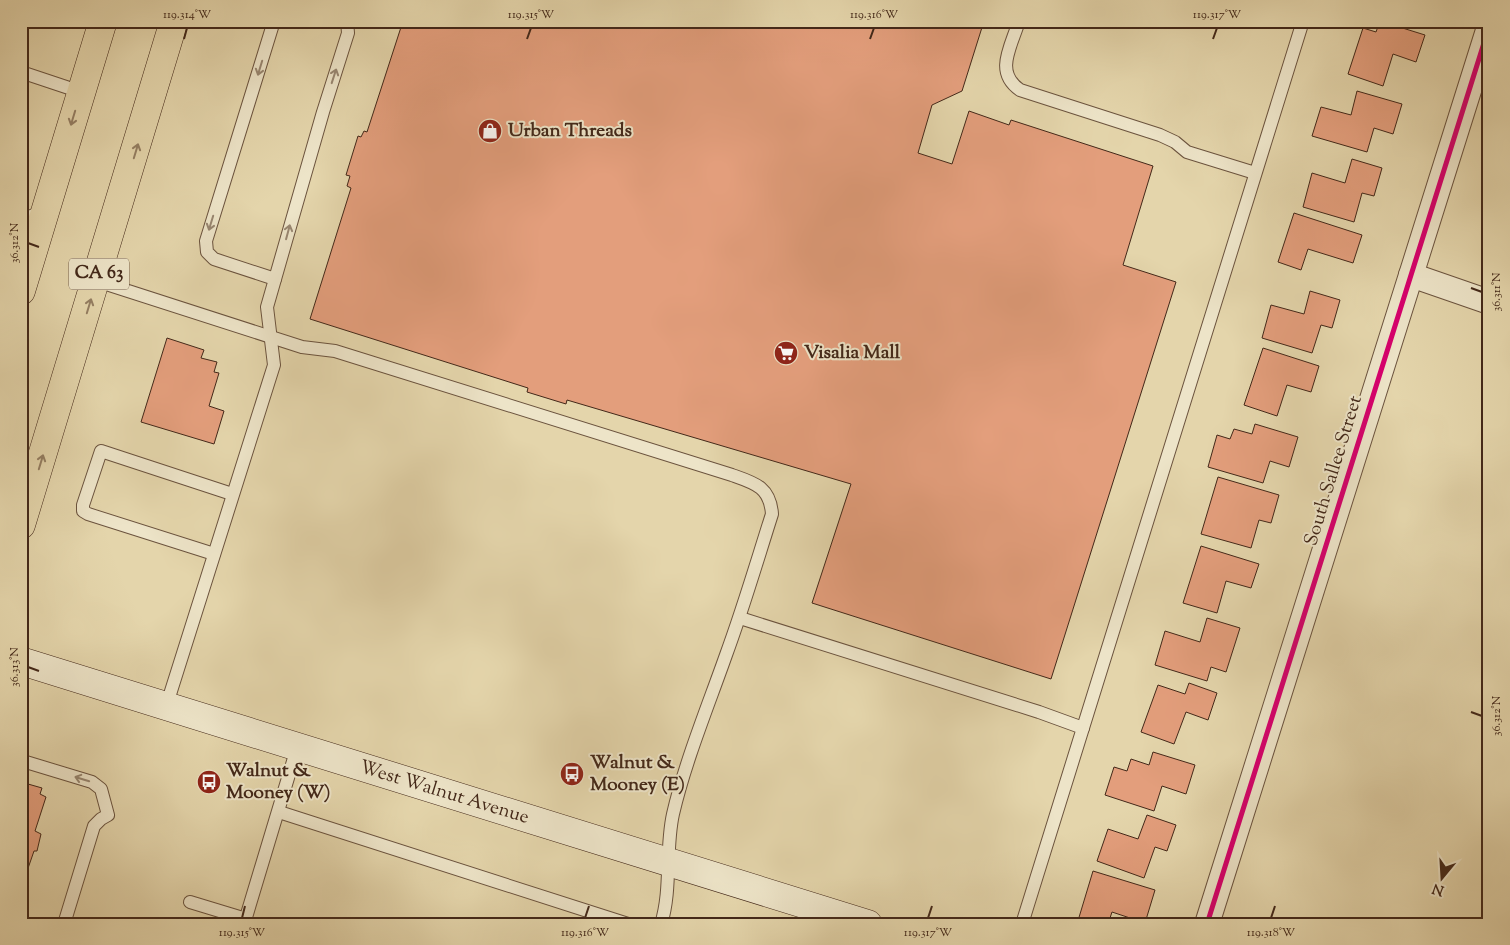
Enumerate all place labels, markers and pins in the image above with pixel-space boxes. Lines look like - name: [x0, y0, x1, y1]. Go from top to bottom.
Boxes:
- shop icon: Urban Threads: [477, 118, 503, 144]
- place label: Urban Threads: [508, 118, 632, 145]
- supermarket icon: Visalia Mall: [773, 340, 799, 366]
- place label: Visalia Mall: [804, 340, 901, 367]
- place label: Walnut & Mooney (E): [590, 750, 685, 799]
- place label: Walnut & Mooney (W): [226, 758, 331, 807]
- bus stop icon: Walnut & Mooney (E): [559, 761, 585, 787]
- bus stop icon: Walnut & Mooney (W): [196, 769, 222, 795]

